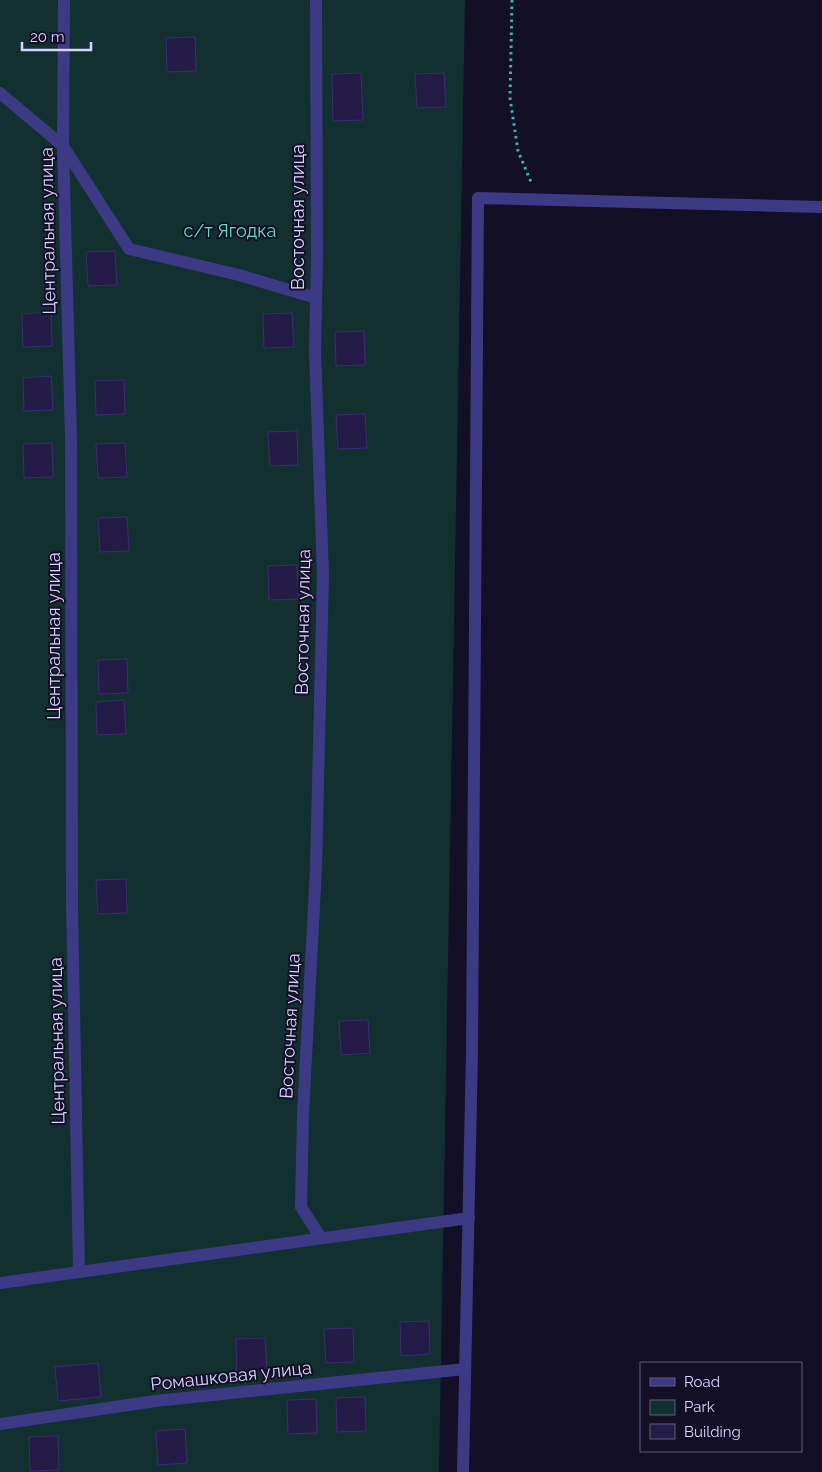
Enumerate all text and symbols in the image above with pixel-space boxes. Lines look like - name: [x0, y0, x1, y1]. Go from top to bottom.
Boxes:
- scale bar: [22, 20, 91, 52]
- text: 20 m: [30, 28, 65, 46]
- street label: Восточная улица: [287, 144, 308, 290]
- street label: Центральная улица: [36, 147, 59, 315]
- park label: с/т Ягодка: [184, 220, 276, 241]
- street label: Восточная улица: [291, 549, 314, 695]
- street label: Центральная улица: [43, 552, 64, 720]
- street label: Восточная улица: [275, 953, 304, 1099]
- street label: Центральная улица: [45, 957, 68, 1125]
- street label: Ромашковая улица: [149, 1357, 313, 1394]
- legend: [640, 1362, 802, 1452]
- text: Road: [684, 1373, 720, 1391]
- text: Park: [684, 1398, 715, 1416]
- text: Building: [684, 1423, 741, 1441]

